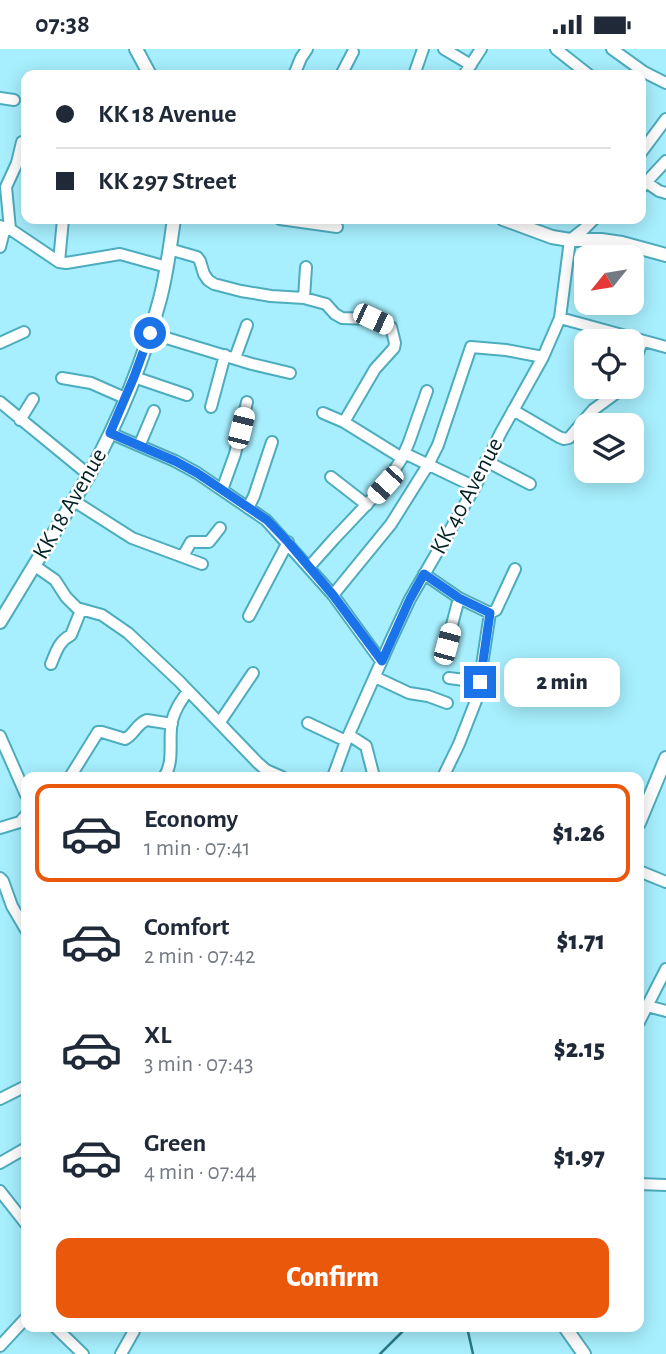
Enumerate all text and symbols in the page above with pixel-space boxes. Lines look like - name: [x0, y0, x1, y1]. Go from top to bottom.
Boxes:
- text: 07:38: [35, 11, 90, 37]
- text: KK 18 Avenue: [98, 101, 237, 127]
- text: KK 297 Street: [98, 168, 236, 194]
- north arrow: [574, 245, 644, 315]
- map controls: [574, 245, 644, 483]
- car: [350, 301, 397, 337]
- route start: [134, 317, 166, 349]
- button: locate: [574, 329, 644, 399]
- car: [226, 405, 257, 451]
- button: layers: [574, 413, 644, 483]
- street label: KK 40 Avenue: [426, 434, 508, 558]
- street label: KK 18 Avenue: [29, 444, 111, 564]
- car: [364, 462, 407, 508]
- car: [432, 621, 463, 667]
- callout: 2 min: [504, 657, 620, 707]
- route end: [464, 666, 496, 698]
- text: 2 min: [536, 671, 588, 694]
- icon: car: [60, 802, 123, 865]
- text: Economy: [144, 806, 238, 832]
- text: $1.26: [552, 820, 605, 846]
- text: 1 min · 07:41: [144, 837, 250, 860]
- icon: car: [60, 910, 123, 973]
- text: Comfort: [144, 914, 229, 940]
- text: $1.71: [557, 928, 605, 954]
- text: 2 min · 07:42: [144, 945, 255, 968]
- icon: car: [60, 1018, 123, 1081]
- text: XL: [144, 1022, 171, 1048]
- text: $2.15: [554, 1036, 605, 1062]
- text: 3 min · 07:43: [144, 1053, 254, 1076]
- icon: car: [60, 1126, 123, 1189]
- text: Green: [144, 1130, 206, 1156]
- text: $1.97: [553, 1144, 605, 1170]
- text: 4 min · 07:44: [144, 1161, 257, 1184]
- button: Confirm: [56, 1238, 609, 1318]

